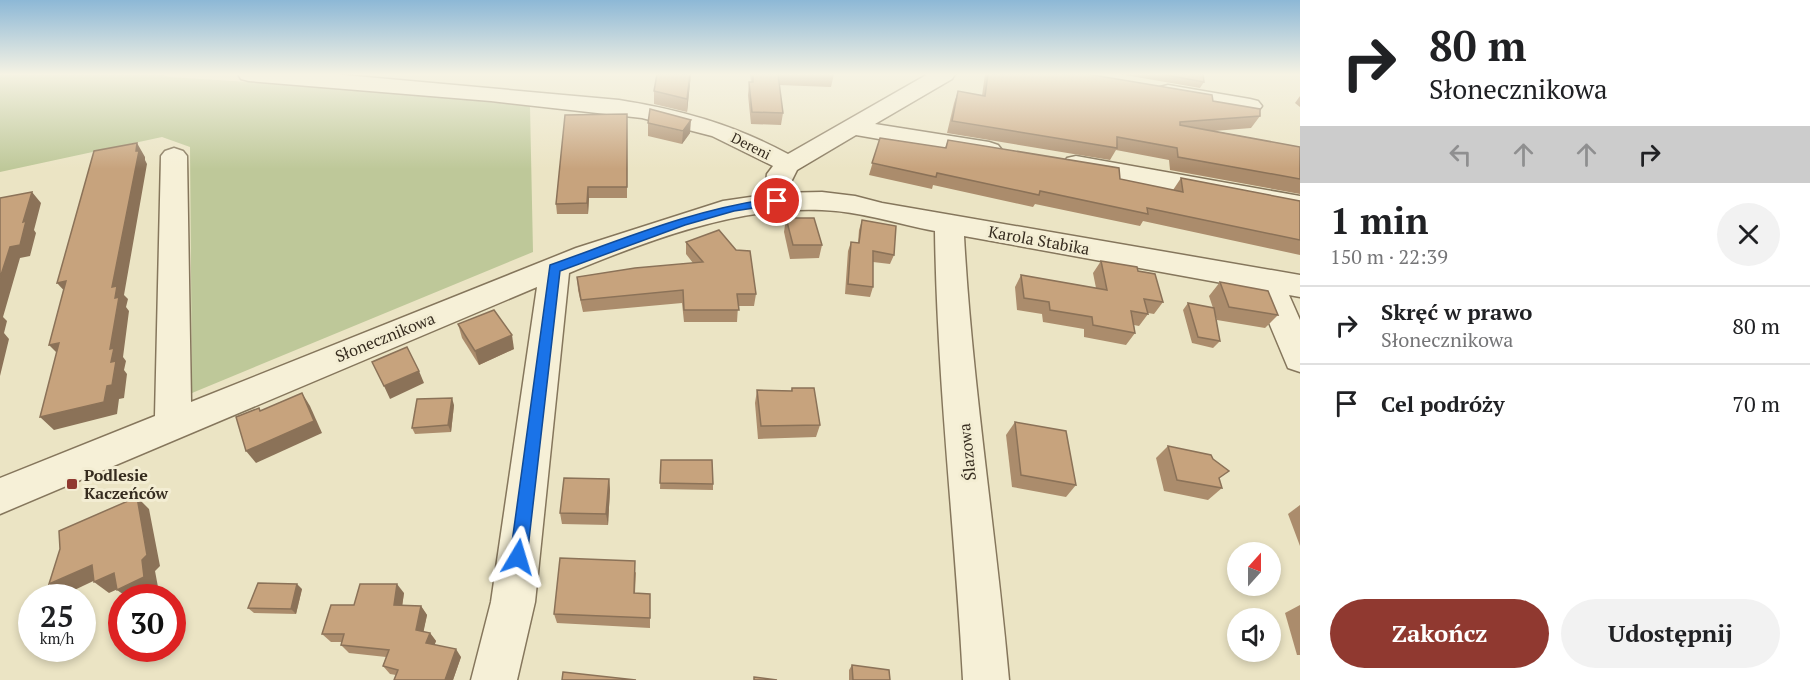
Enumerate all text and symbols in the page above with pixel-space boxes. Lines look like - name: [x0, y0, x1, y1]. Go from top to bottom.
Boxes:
- text: 80 m: [1429, 17, 1527, 73]
- icon: right: [1330, 24, 1408, 102]
- text: Słonecznikowa: [1429, 71, 1608, 107]
- street label: Dereni: [728, 128, 774, 164]
- icon: left: [1444, 138, 1477, 171]
- icon: ahead: [1507, 138, 1540, 171]
- icon: ahead: [1570, 138, 1603, 171]
- icon: right: [1633, 138, 1666, 171]
- pin: [751, 175, 802, 226]
- icon: arrive: [760, 184, 793, 217]
- text: 1 min: [1330, 197, 1428, 244]
- button: close: [1717, 203, 1780, 266]
- street label: Karola Stabika: [987, 220, 1091, 260]
- text: 150 m · 22:39: [1330, 243, 1448, 270]
- text: Skręć w prawo: [1381, 297, 1532, 326]
- street label: Słonecznikowa: [332, 307, 438, 367]
- icon: right: [1330, 309, 1363, 342]
- text: 80 m: [1732, 311, 1780, 340]
- text: Słonecznikowa: [1381, 326, 1513, 353]
- icon: arrive: [1330, 387, 1363, 420]
- text: Cel podróży: [1381, 389, 1505, 418]
- text: 70 m: [1732, 389, 1780, 418]
- street label: Ślazowa: [953, 422, 981, 482]
- place label: Podlesie Kaczeńców: [84, 464, 169, 504]
- marker: Podlesie Kaczeńców: [65, 477, 79, 491]
- position arrow: [486, 525, 550, 589]
- north arrow: [1227, 542, 1281, 596]
- map controls: [1227, 542, 1281, 662]
- speed limit sign: 30: [108, 584, 186, 662]
- text: 25: [40, 596, 74, 636]
- button: Zakończ: [1330, 599, 1549, 668]
- button: Udostępnij: [1561, 599, 1780, 668]
- button: sound: [1227, 608, 1281, 662]
- text: km/h: [40, 628, 74, 648]

